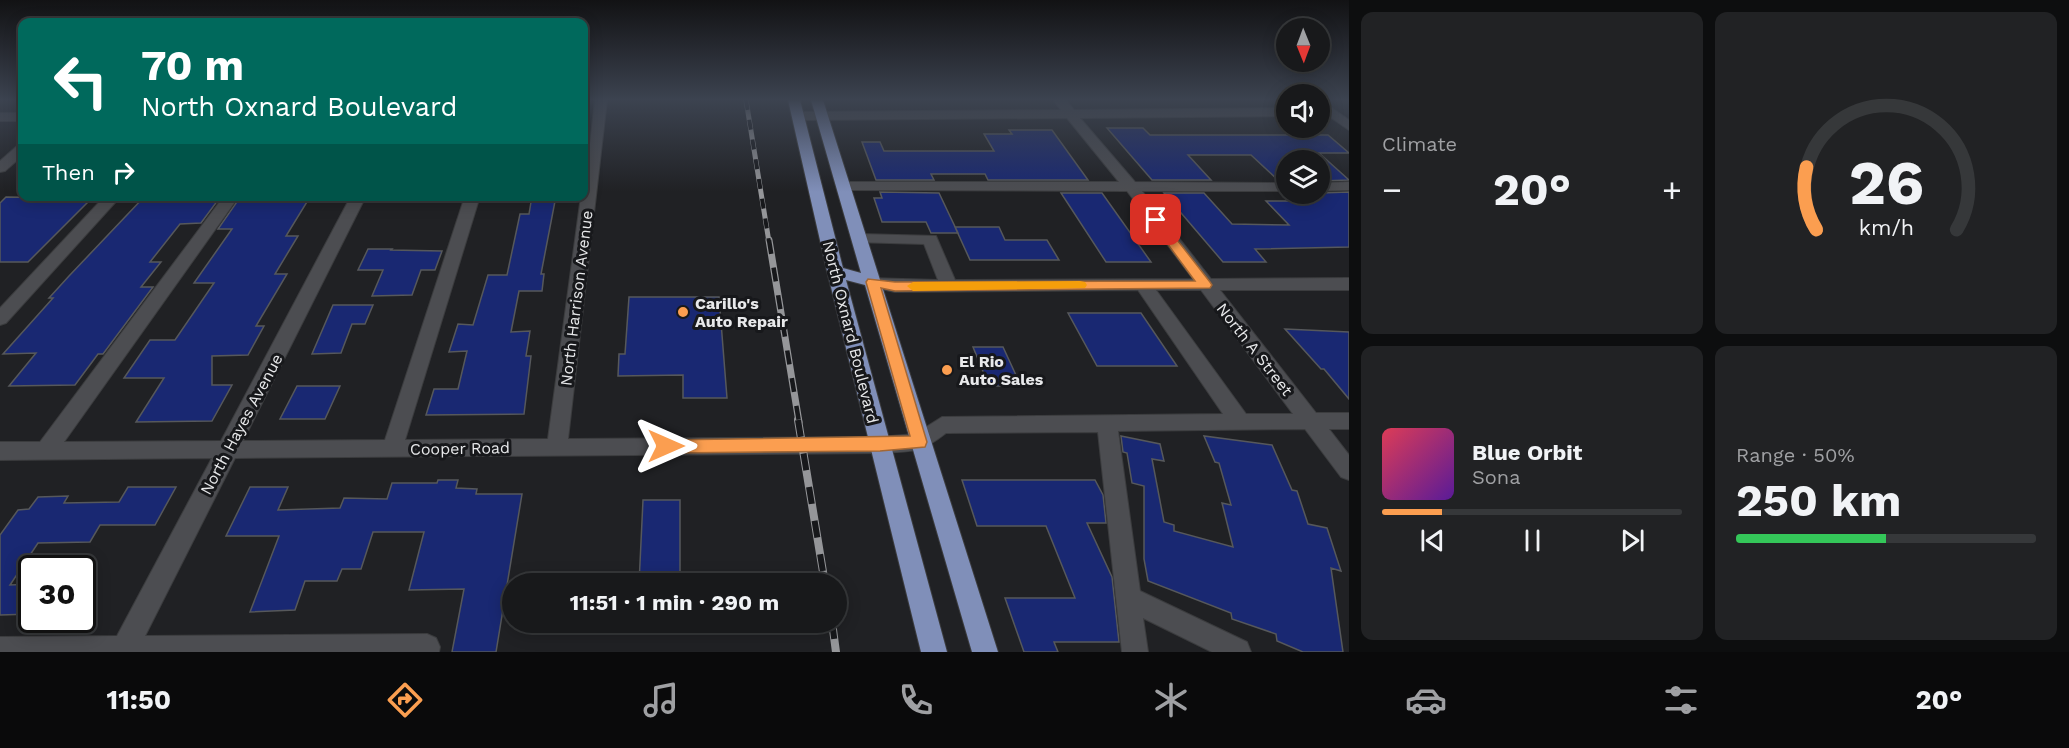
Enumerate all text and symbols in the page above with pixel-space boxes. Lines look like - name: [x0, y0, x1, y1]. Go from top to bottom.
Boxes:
- north arrow: [1276, 18, 1330, 72]
- map controls: [1276, 18, 1330, 204]
- text: 70 m: [141, 41, 244, 90]
- icon: left: [42, 42, 120, 120]
- button: sound: [1276, 84, 1330, 138]
- text: North Oxnard Boulevard: [141, 91, 458, 123]
- text: Climate: [1382, 132, 1457, 156]
- text: 26: [1848, 146, 1924, 219]
- button: layers: [1276, 150, 1330, 204]
- icon: right: [107, 156, 140, 189]
- text: Then: [42, 160, 95, 185]
- text: 20°: [1493, 163, 1571, 216]
- text: −: [1382, 170, 1402, 209]
- text: +: [1662, 170, 1682, 209]
- pin: [1130, 194, 1181, 245]
- icon: arrive: [1139, 203, 1172, 236]
- street label: North Harrison Avenue: [556, 209, 597, 387]
- text: km/h: [1858, 215, 1914, 240]
- street label: North Oxnard Boulevard: [819, 239, 882, 425]
- place label: Carillo's Auto Repair: [695, 294, 788, 331]
- street label: North A Street: [1213, 299, 1297, 400]
- marker: Carillo's Auto Repair: [676, 305, 690, 319]
- street label: North Hayes Avenue: [196, 351, 287, 498]
- place label: El Rio Auto Sales: [959, 352, 1044, 389]
- marker: El Rio Auto Sales: [940, 363, 954, 377]
- position arrow: [634, 414, 698, 478]
- street label: Cooper Road: [410, 438, 510, 459]
- text: Blue Orbit: [1472, 440, 1582, 465]
- text: Range · 50%: [1736, 443, 1855, 467]
- text: Sona: [1472, 465, 1521, 489]
- text: 250 km: [1736, 474, 1901, 527]
- icon: previous: [1416, 524, 1449, 557]
- icon: pause: [1516, 524, 1549, 557]
- icon: next: [1616, 524, 1649, 557]
- speed limit sign: 30: [18, 555, 96, 633]
- text: 11:51 · 1 min · 290 m: [570, 590, 779, 615]
- icon: directions: [384, 679, 426, 721]
- icon: music: [640, 679, 682, 721]
- icon: phone: [895, 679, 937, 721]
- icon: climate: [1150, 679, 1192, 721]
- icon: car: [1405, 679, 1447, 721]
- icon: filters: [1660, 679, 1702, 721]
- text: 11:50: [107, 684, 171, 716]
- text: 20°: [1915, 684, 1962, 716]

